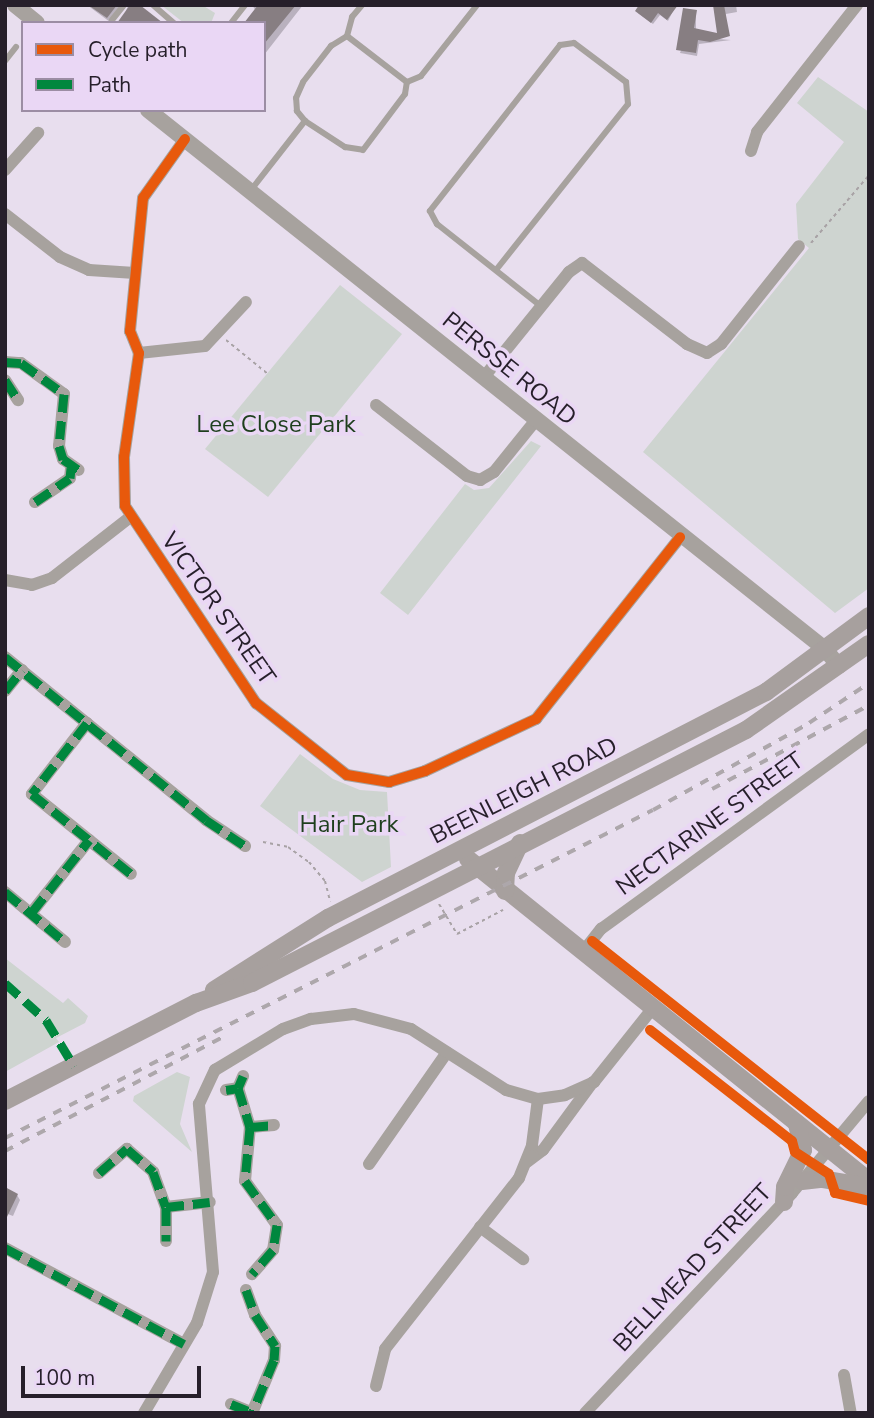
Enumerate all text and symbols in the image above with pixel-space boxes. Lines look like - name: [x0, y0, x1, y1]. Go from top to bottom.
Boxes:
- legend: [21, 21, 266, 112]
- text: Cycle path: [88, 36, 187, 64]
- text: Path: [88, 71, 131, 99]
- street label: PERSSE ROAD: [436, 306, 582, 432]
- park label: Lee Close Park: [196, 411, 356, 439]
- street label: VICTOR STREET: [155, 527, 281, 691]
- street label: BEENLEIGH ROAD: [426, 731, 622, 851]
- street label: NECTARINE STREET: [611, 746, 809, 902]
- park label: Hair Park: [299, 811, 399, 839]
- street label: BELLMEAD STREET: [608, 1178, 778, 1358]
- scale bar: [24, 1352, 205, 1396]
- text: 100 m: [34, 1364, 95, 1392]

